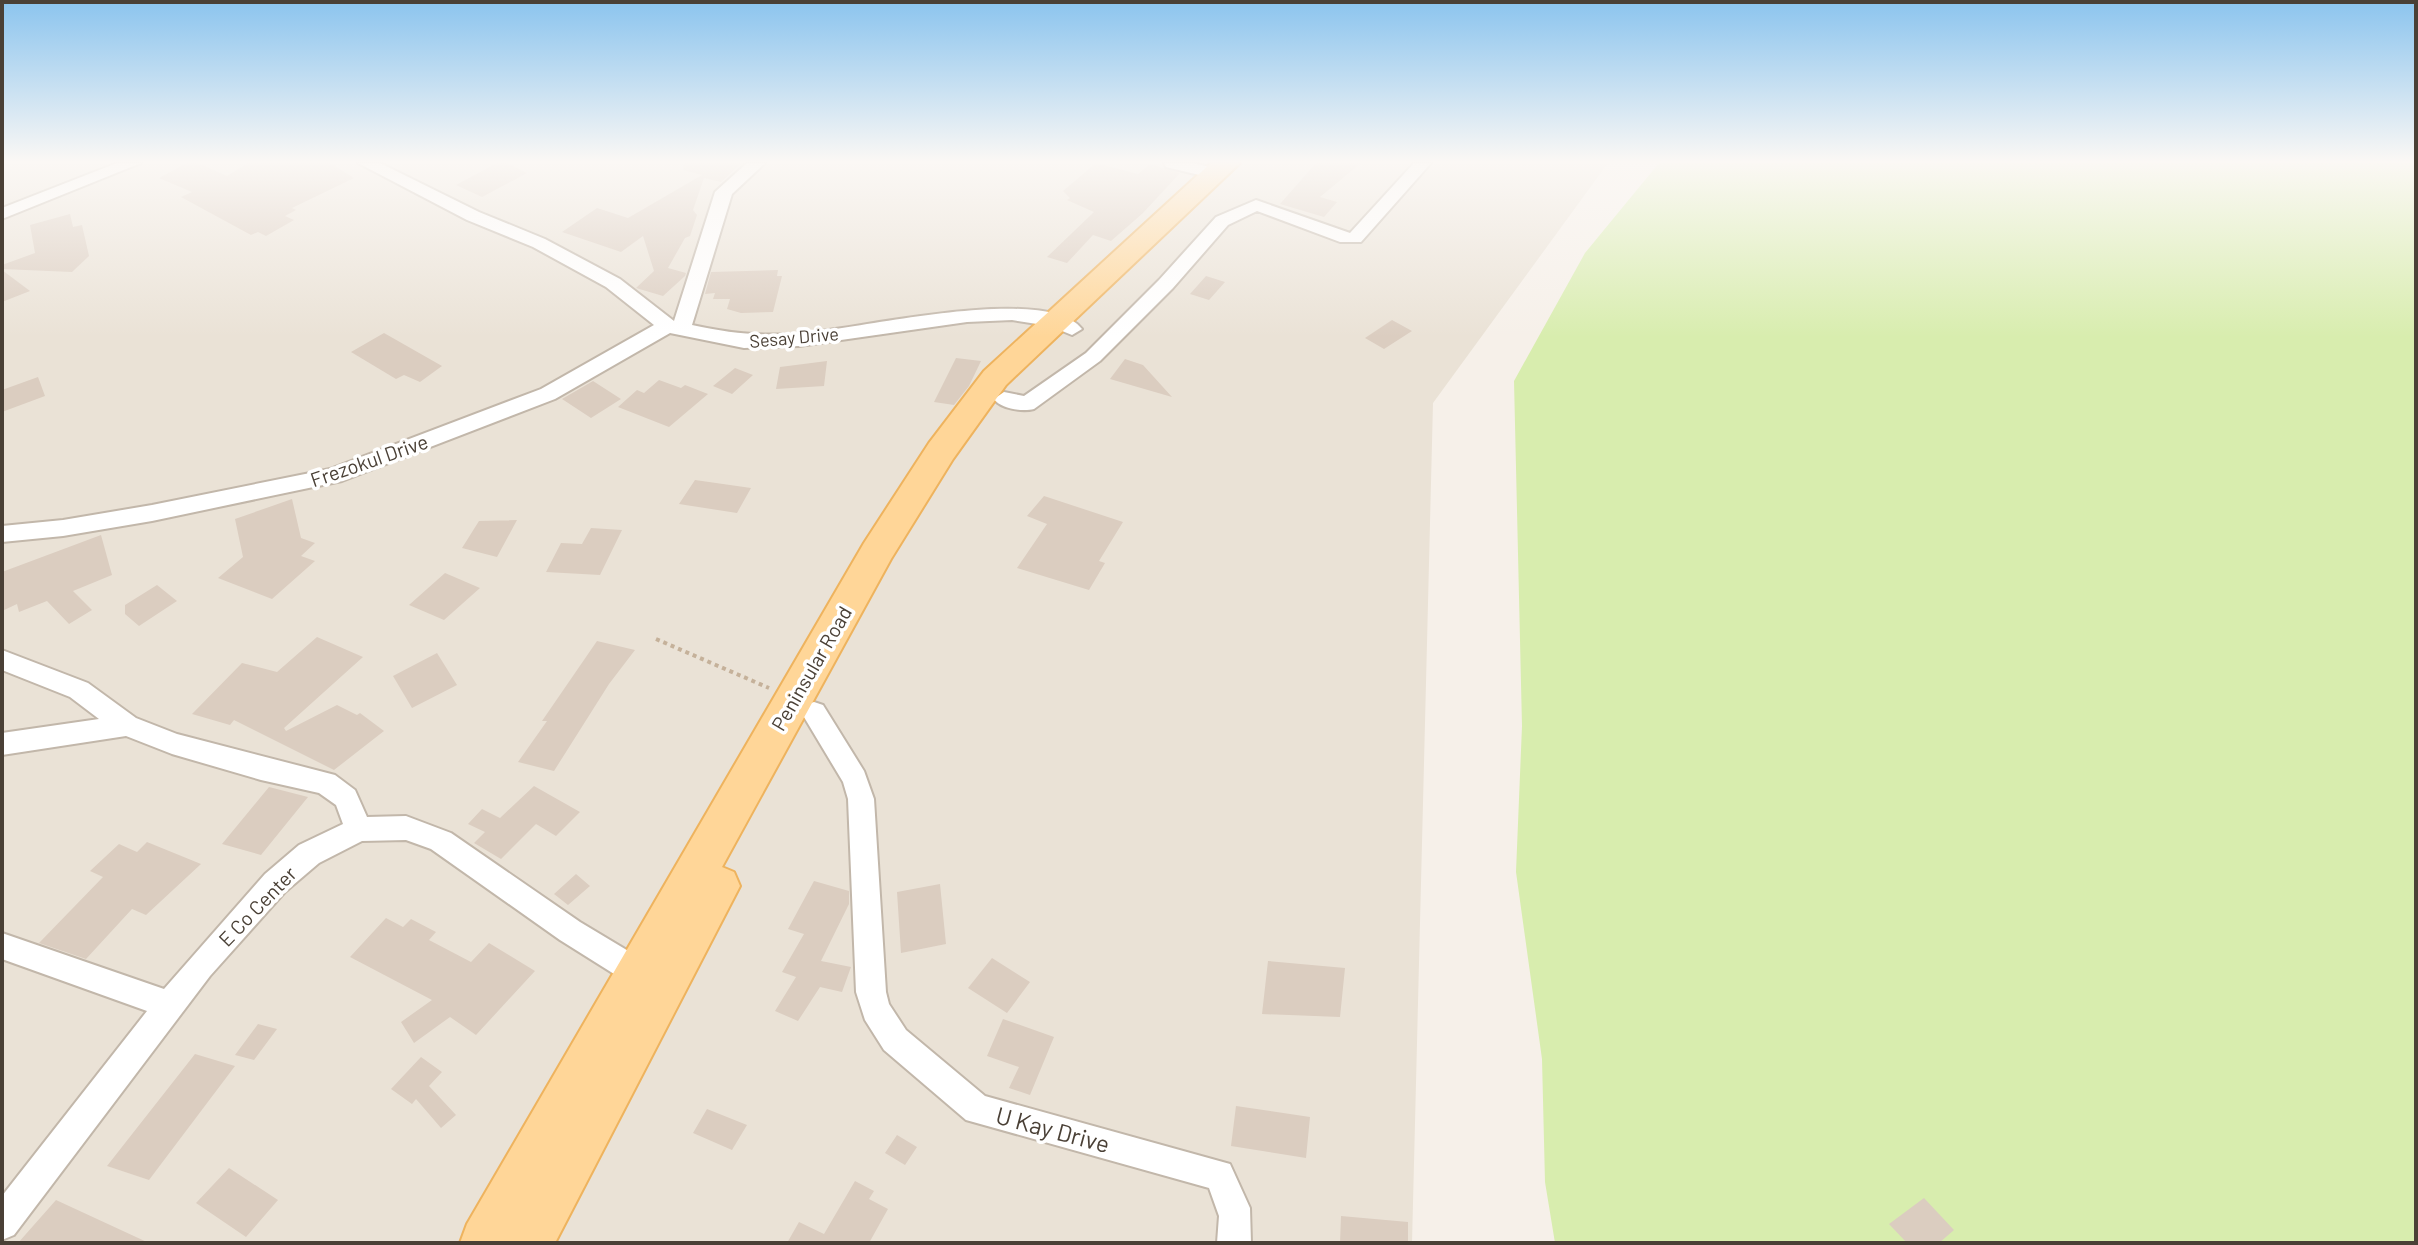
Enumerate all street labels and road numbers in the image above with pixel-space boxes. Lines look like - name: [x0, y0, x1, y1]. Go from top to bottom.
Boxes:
- street label: Sesay Drive: [748, 322, 840, 352]
- street label: Frezokul Drive: [307, 429, 431, 491]
- street label: Peninsular Road: [766, 602, 856, 734]
- street label: E Co Center: [213, 861, 301, 951]
- street label: U Kay Drive: [993, 1100, 1113, 1158]

